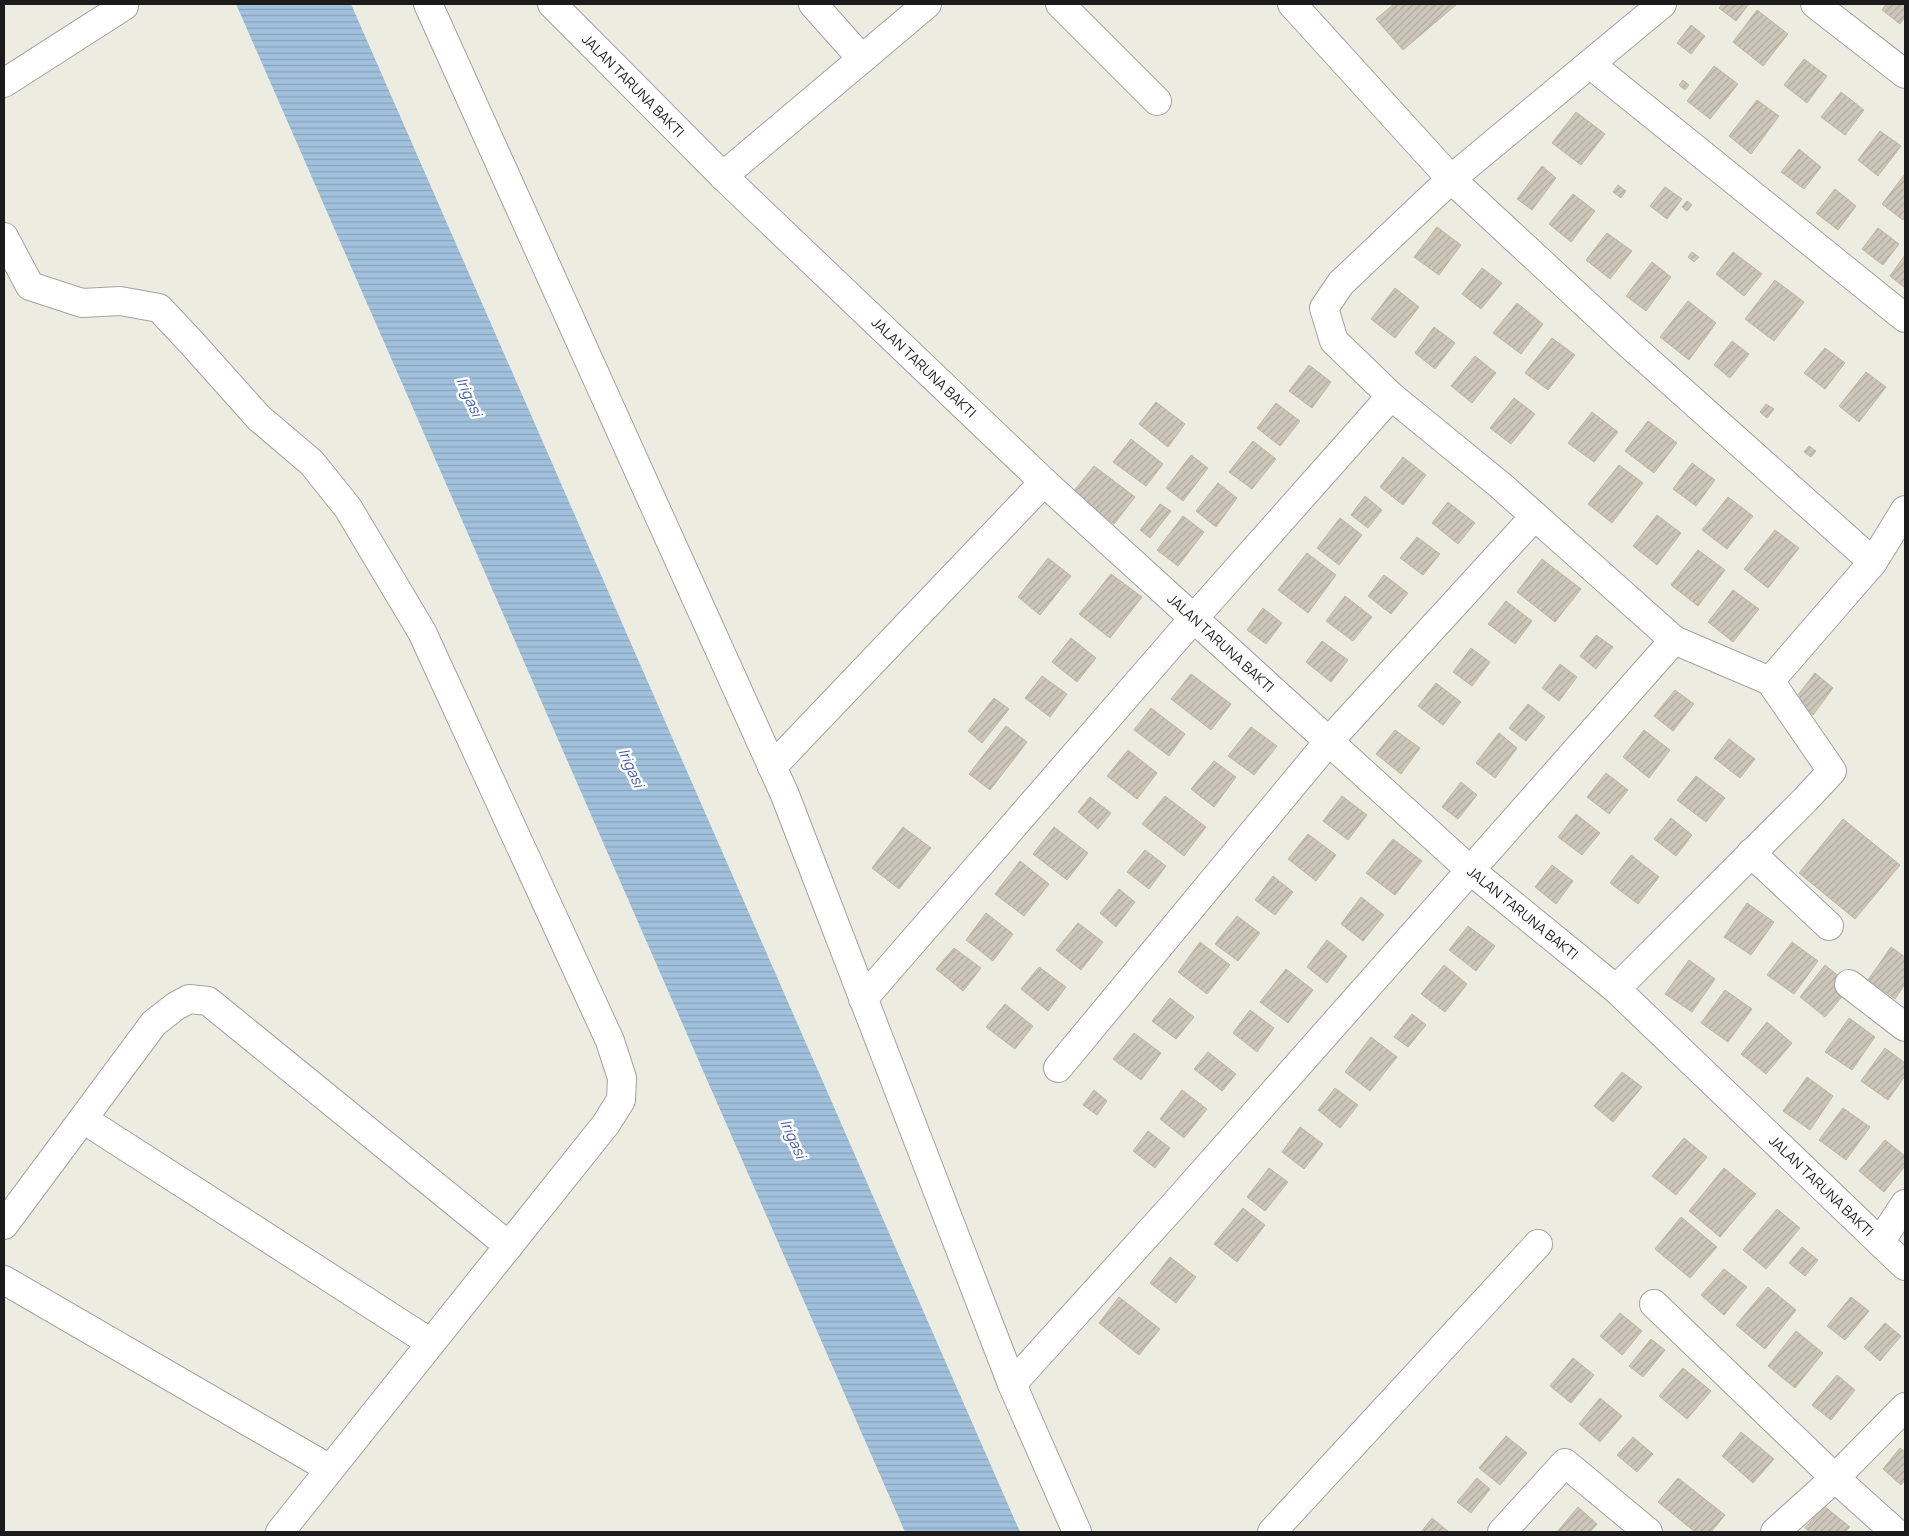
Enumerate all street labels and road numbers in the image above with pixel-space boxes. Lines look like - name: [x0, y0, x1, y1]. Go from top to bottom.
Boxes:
- street label: JALAN TARUNA BAKTI: [578, 30, 689, 141]
- street label: JALAN TARUNA BAKTI: [868, 313, 981, 422]
- street label: JALAN TARUNA BAKTI: [1164, 589, 1278, 696]
- street label: JALAN TARUNA BAKTI: [1463, 862, 1582, 963]
- street label: JALAN TARUNA BAKTI: [1765, 1131, 1878, 1240]

